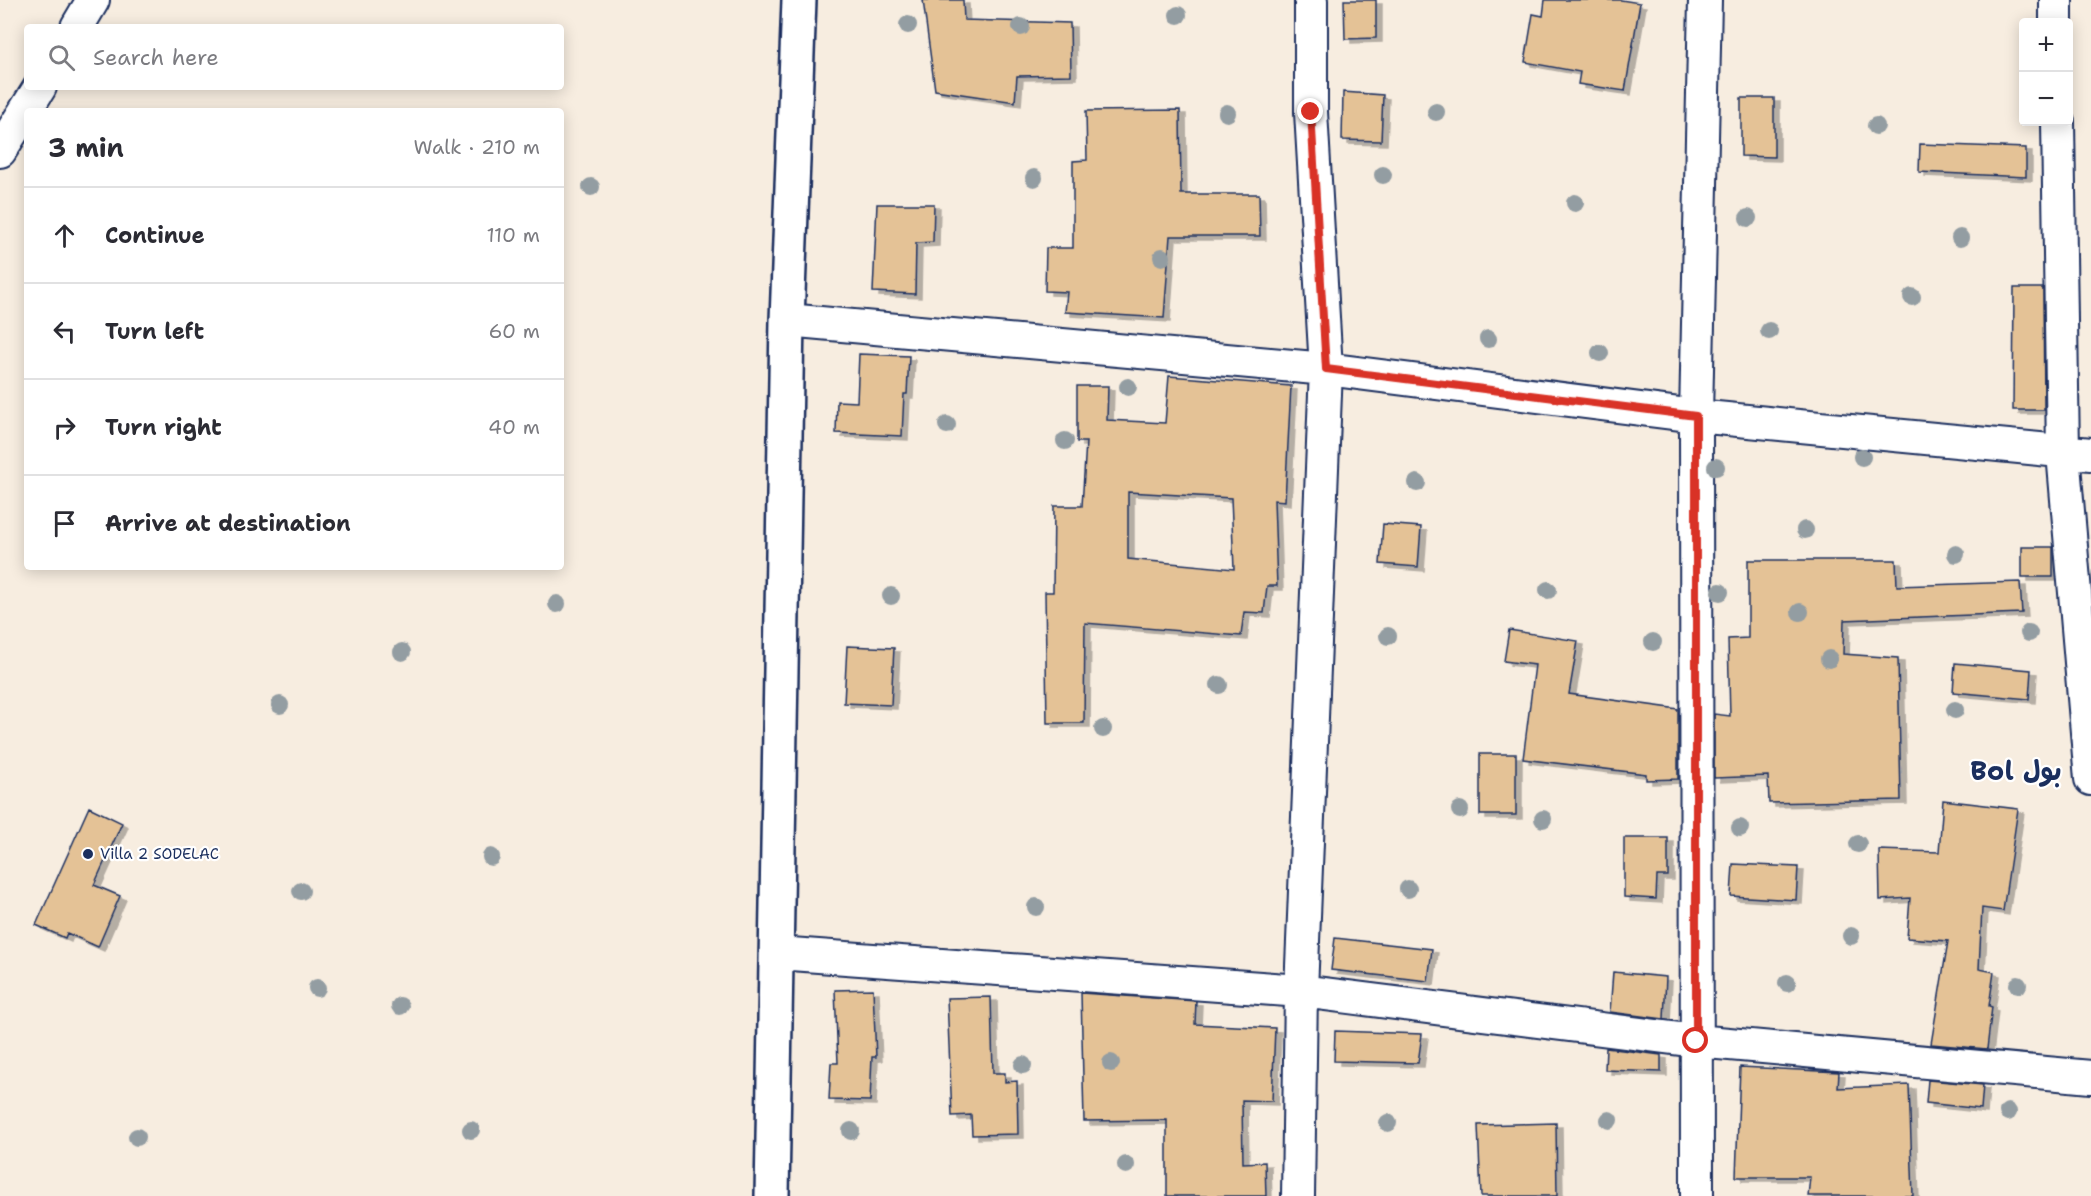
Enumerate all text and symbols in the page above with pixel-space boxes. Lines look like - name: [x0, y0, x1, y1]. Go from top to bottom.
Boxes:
- map controls: [2019, 18, 2073, 126]
- button: +: [2019, 18, 2073, 72]
- search box: [24, 24, 564, 90]
- icon: search: [45, 41, 78, 74]
- text: Search here: [93, 43, 219, 72]
- button: −: [2019, 72, 2073, 126]
- route end: [1297, 98, 1323, 124]
- text: 3 min: [48, 130, 124, 165]
- text: Walk · 210 m: [414, 134, 540, 160]
- icon: ahead: [48, 219, 81, 252]
- text: Continue: [105, 221, 205, 250]
- text: 110 m: [486, 222, 540, 248]
- icon: left: [48, 315, 81, 348]
- text: Turn left: [105, 317, 204, 346]
- text: 60 m: [488, 318, 540, 344]
- icon: right: [48, 411, 81, 444]
- text: Turn right: [105, 413, 222, 442]
- text: 40 m: [488, 414, 540, 440]
- icon: arrive: [48, 507, 81, 540]
- text: Arrive at destination: [105, 509, 351, 538]
- district label: Bol بول: [1970, 752, 2062, 789]
- place label: Villa 2 SODELAC: [100, 844, 219, 864]
- marker: Villa 2 SODELAC: [81, 847, 95, 861]
- route start: [1682, 1027, 1708, 1053]

